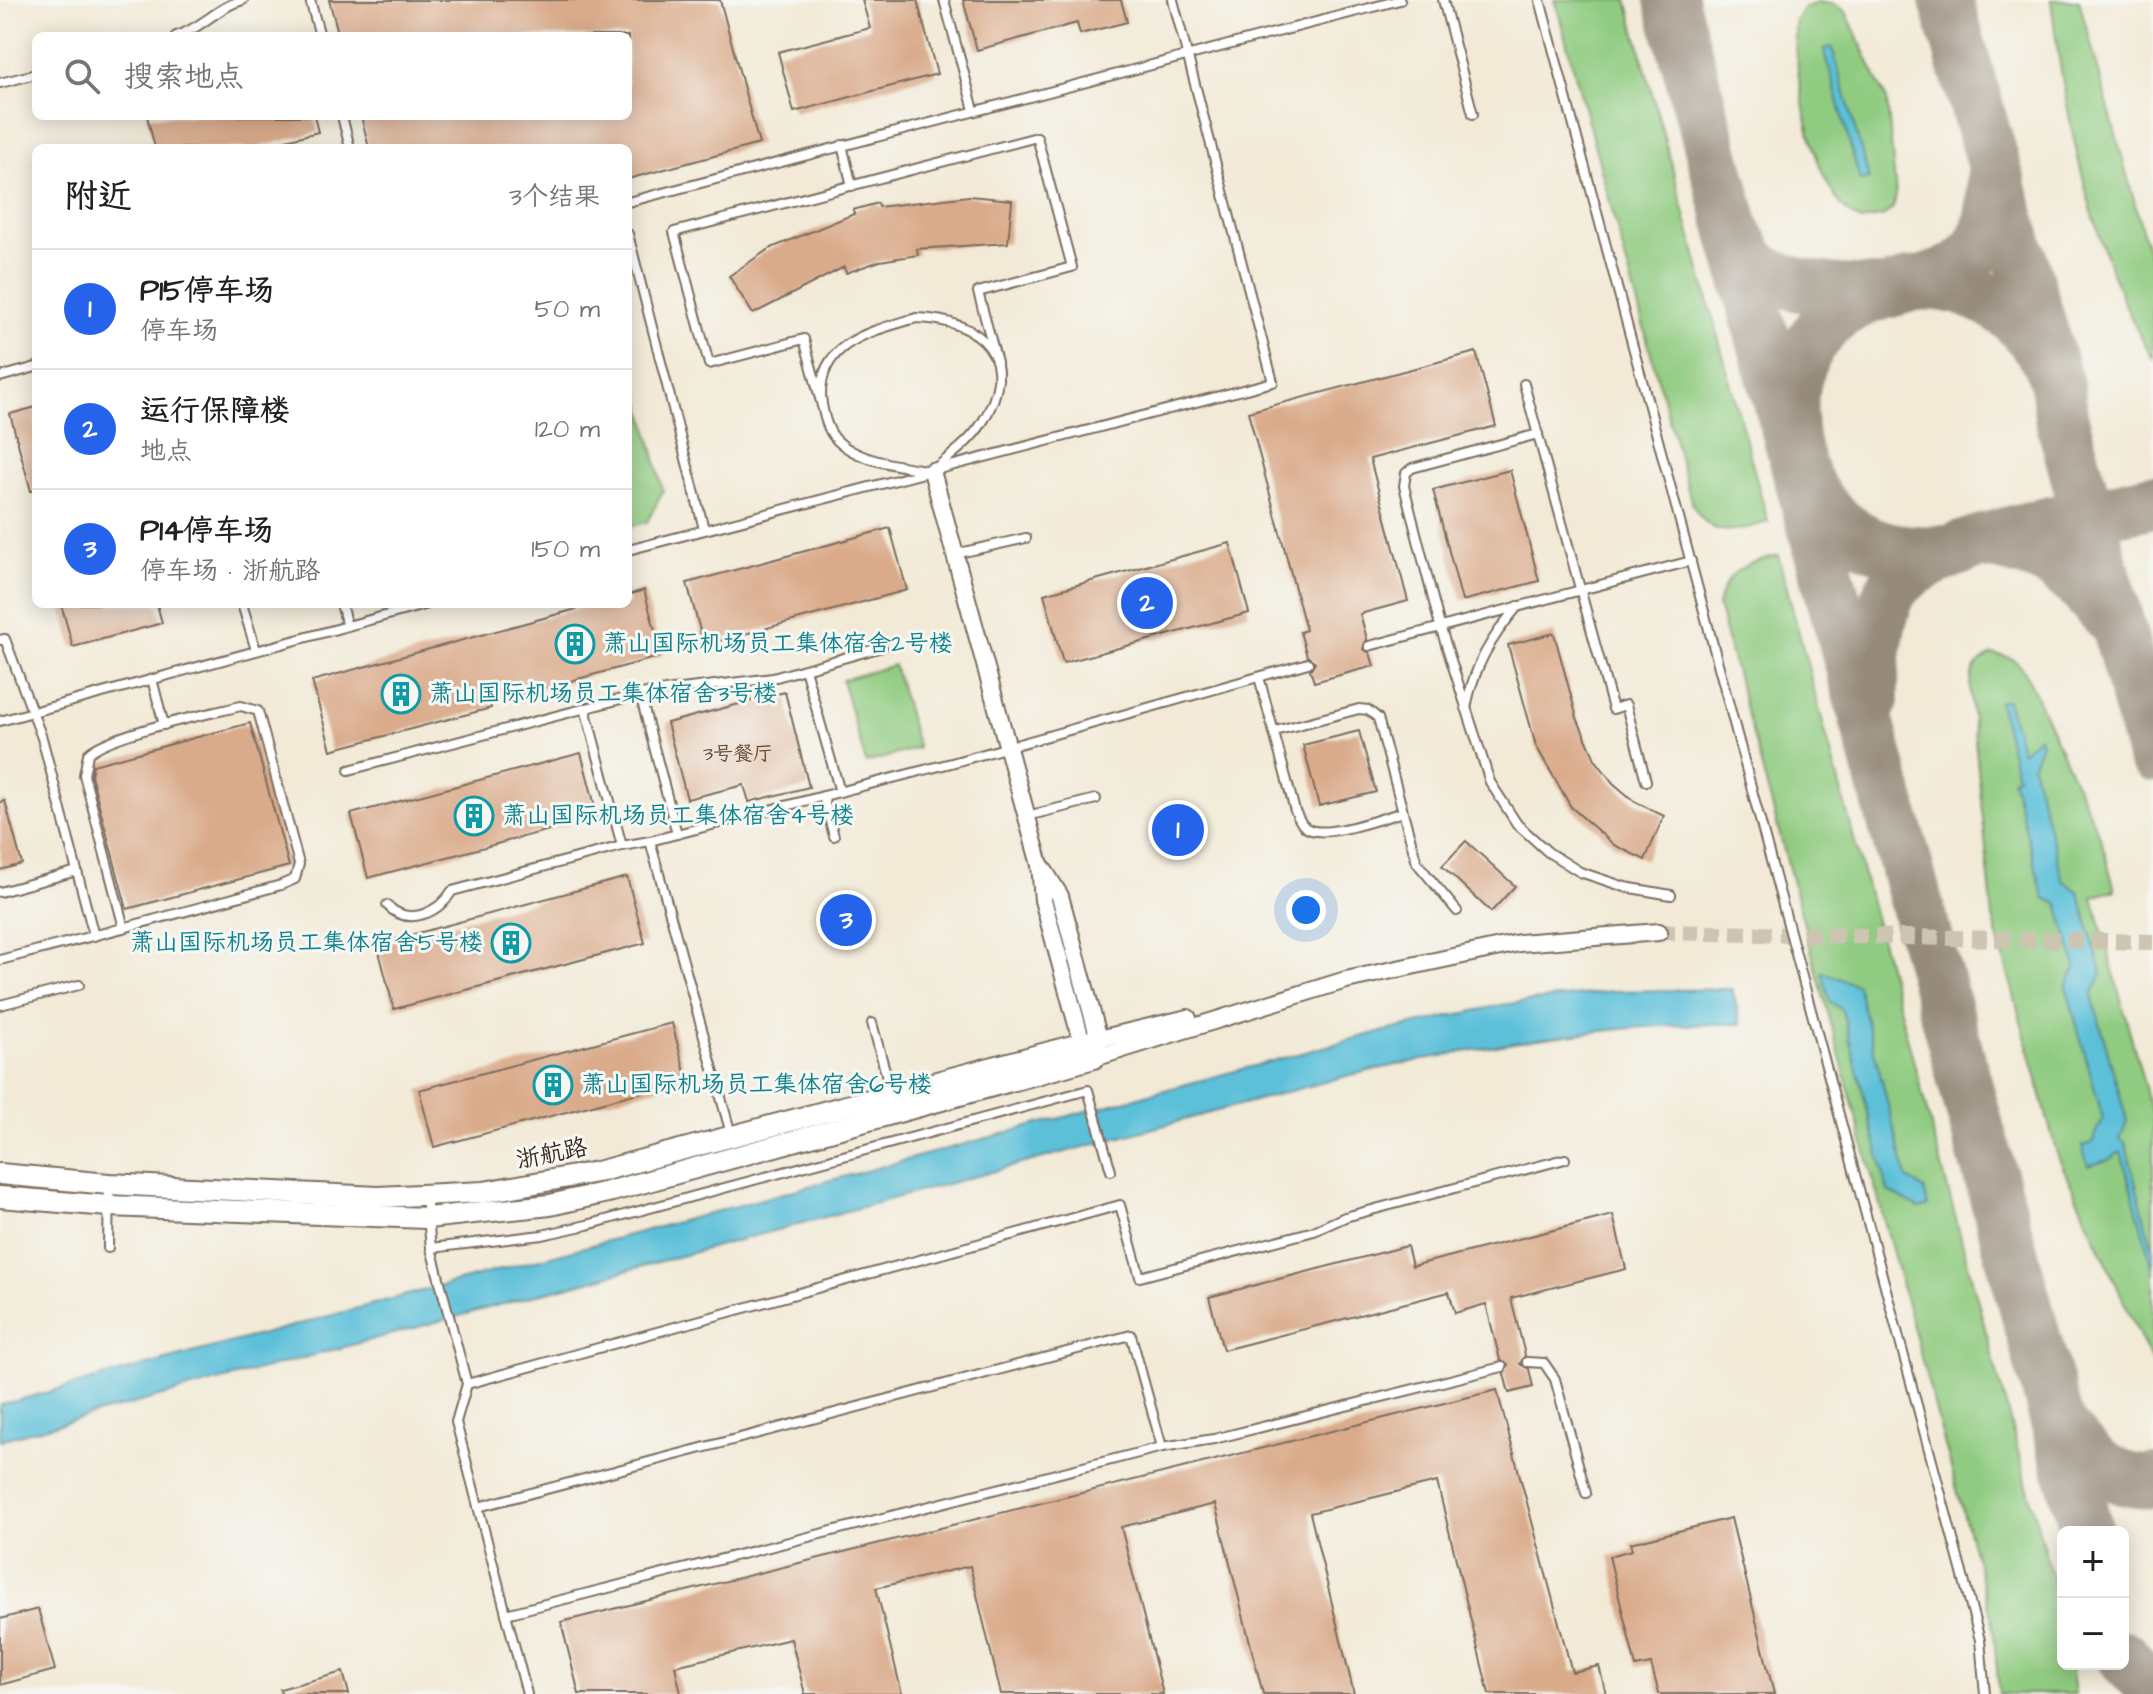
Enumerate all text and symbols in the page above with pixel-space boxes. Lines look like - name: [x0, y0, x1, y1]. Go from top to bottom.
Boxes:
- search box: [32, 32, 632, 120]
- icon: search: [60, 54, 104, 98]
- text: 搜索地点: [124, 56, 244, 98]
- text: 附近: [64, 173, 132, 221]
- text: 3个结果: [509, 179, 600, 215]
- text: P15停车场: [140, 270, 274, 312]
- text: 1: [88, 291, 92, 327]
- text: 50 m: [535, 291, 600, 327]
- text: 停车场: [140, 313, 218, 349]
- text: 运行保障楼: [140, 390, 290, 432]
- text: 2: [83, 411, 97, 447]
- text: 120 m: [535, 411, 600, 447]
- text: 地点: [140, 433, 192, 469]
- text: P14停车场: [140, 510, 273, 552]
- text: 3: [83, 531, 97, 567]
- text: 150 m: [531, 531, 600, 567]
- text: 停车场 · 浙航路: [140, 553, 320, 589]
- pin: 2: [1121, 573, 1173, 633]
- building icon: 萧山国际机场员工集体宿舍2号楼: [554, 623, 596, 665]
- place label: 萧山国际机场员工集体宿舍2号楼: [603, 627, 953, 661]
- building icon: 萧山国际机场员工集体宿舍3号楼: [380, 673, 422, 715]
- place label: 萧山国际机场员工集体宿舍3号楼: [429, 677, 777, 711]
- house number: 3号餐厅: [703, 740, 773, 768]
- building icon: 萧山国际机场员工集体宿舍4号楼: [453, 795, 495, 837]
- place label: 萧山国际机场员工集体宿舍4号楼: [502, 799, 854, 833]
- pin: 1: [1152, 800, 1204, 860]
- pin: 3: [820, 890, 872, 950]
- your location: [1286, 890, 1326, 930]
- building icon: 萧山国际机场员工集体宿舍5号楼: [490, 922, 532, 964]
- place label: 萧山国际机场员工集体宿舍5号楼: [130, 926, 483, 960]
- building icon: 萧山国际机场员工集体宿舍6号楼: [532, 1064, 574, 1106]
- place label: 萧山国际机场员工集体宿舍6号楼: [581, 1068, 932, 1102]
- street label: 浙航路: [513, 1130, 591, 1178]
- map controls: [2057, 1526, 2129, 1670]
- button: +: [2057, 1526, 2129, 1598]
- button: −: [2057, 1598, 2129, 1670]

